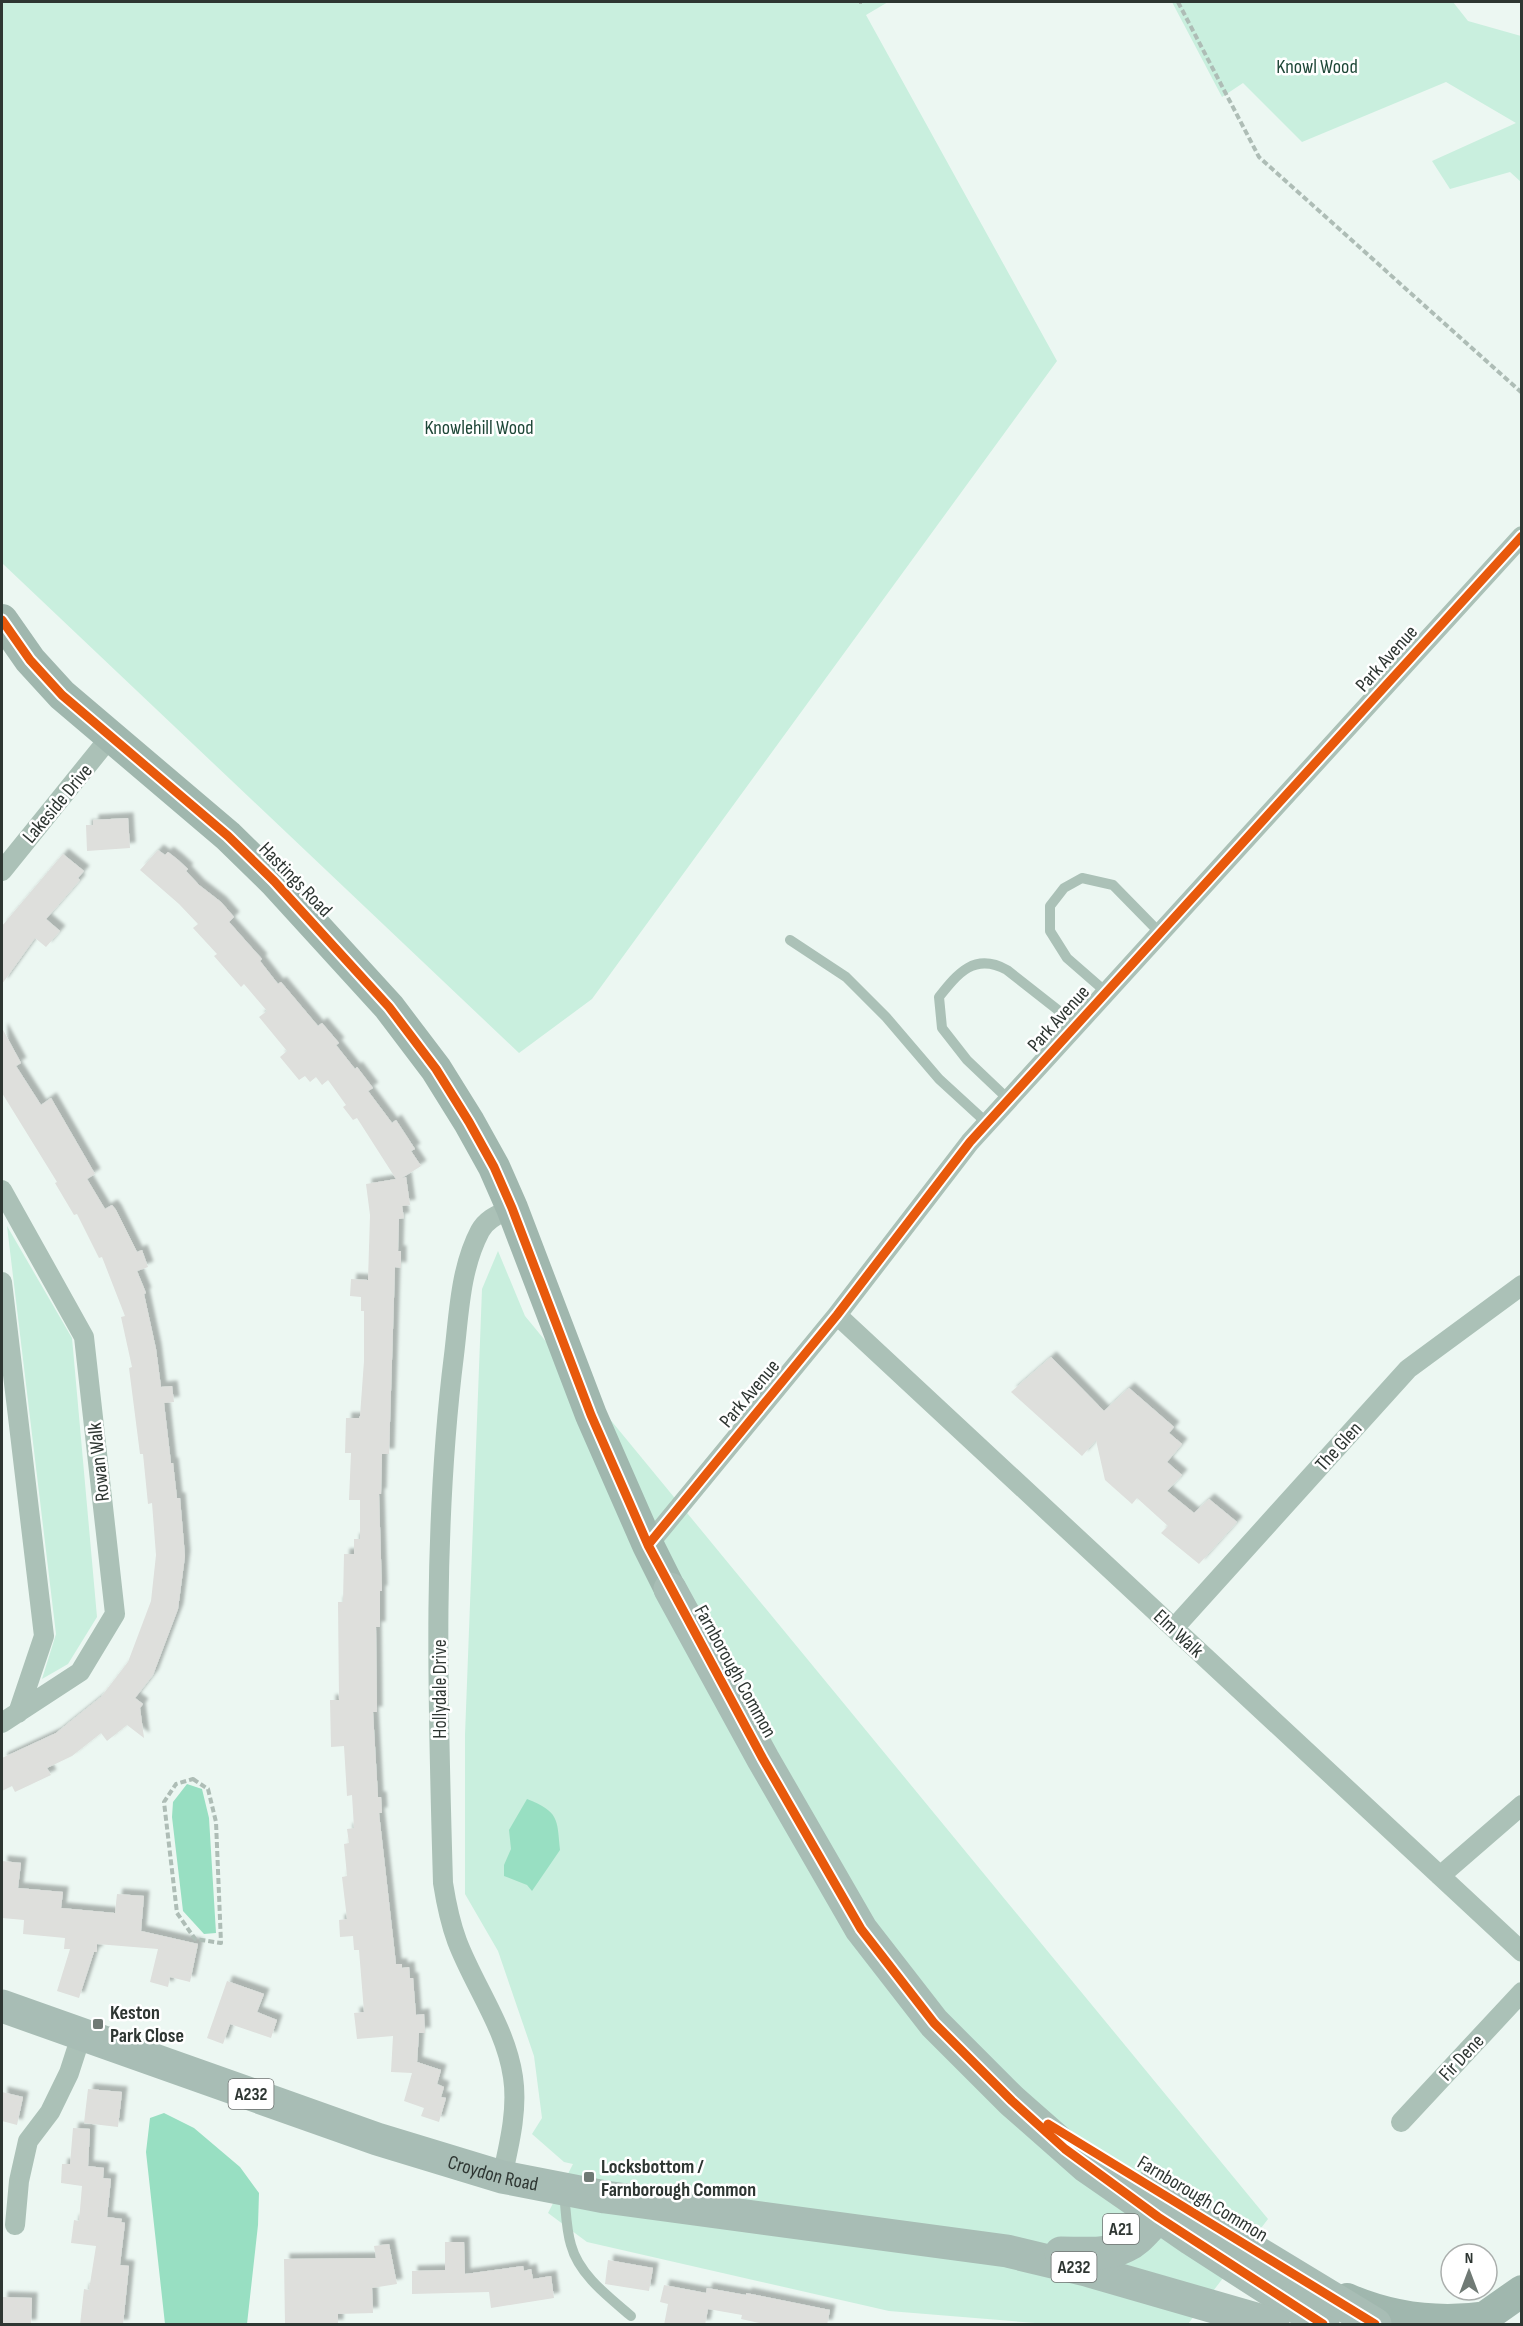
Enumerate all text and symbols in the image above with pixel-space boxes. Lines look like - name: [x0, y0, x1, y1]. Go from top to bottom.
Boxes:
- park label: Knowl Wood: [1276, 55, 1358, 79]
- park label: Knowlehill Wood: [424, 416, 534, 440]
- street label: Park Avenue: [1351, 620, 1423, 697]
- street label: Lakeside Drive: [18, 759, 98, 848]
- street label: Hastings Road: [254, 837, 337, 922]
- street label: Park Avenue: [1023, 980, 1095, 1057]
- street label: Park Avenue: [714, 1355, 785, 1433]
- street label: The Glen: [1310, 1417, 1367, 1476]
- street label: Rowan Walk: [83, 1421, 115, 1503]
- street label: Farnborough Common: [689, 1601, 781, 1742]
- street label: Elm Walk: [1148, 1605, 1209, 1663]
- street label: Hollydale Drive: [428, 1639, 452, 1739]
- place label: Keston Park Close: [110, 2001, 184, 2048]
- marker: Keston Park Close: [91, 2017, 105, 2031]
- street label: Fir Dene: [1434, 2029, 1489, 2086]
- road number: A232: [228, 2079, 274, 2109]
- street label: Croydon Road: [445, 2150, 540, 2197]
- street label: Farnborough Common: [1133, 2150, 1272, 2247]
- place label: Locksbottom / Farnborough Common: [601, 2155, 756, 2202]
- marker: Locksbottom / Farnborough Common: [582, 2170, 596, 2184]
- road number: A21: [1103, 2214, 1139, 2244]
- north arrow: [1439, 2242, 1499, 2302]
- text: N: [1465, 2249, 1473, 2268]
- road number: A232: [1052, 2252, 1096, 2282]

